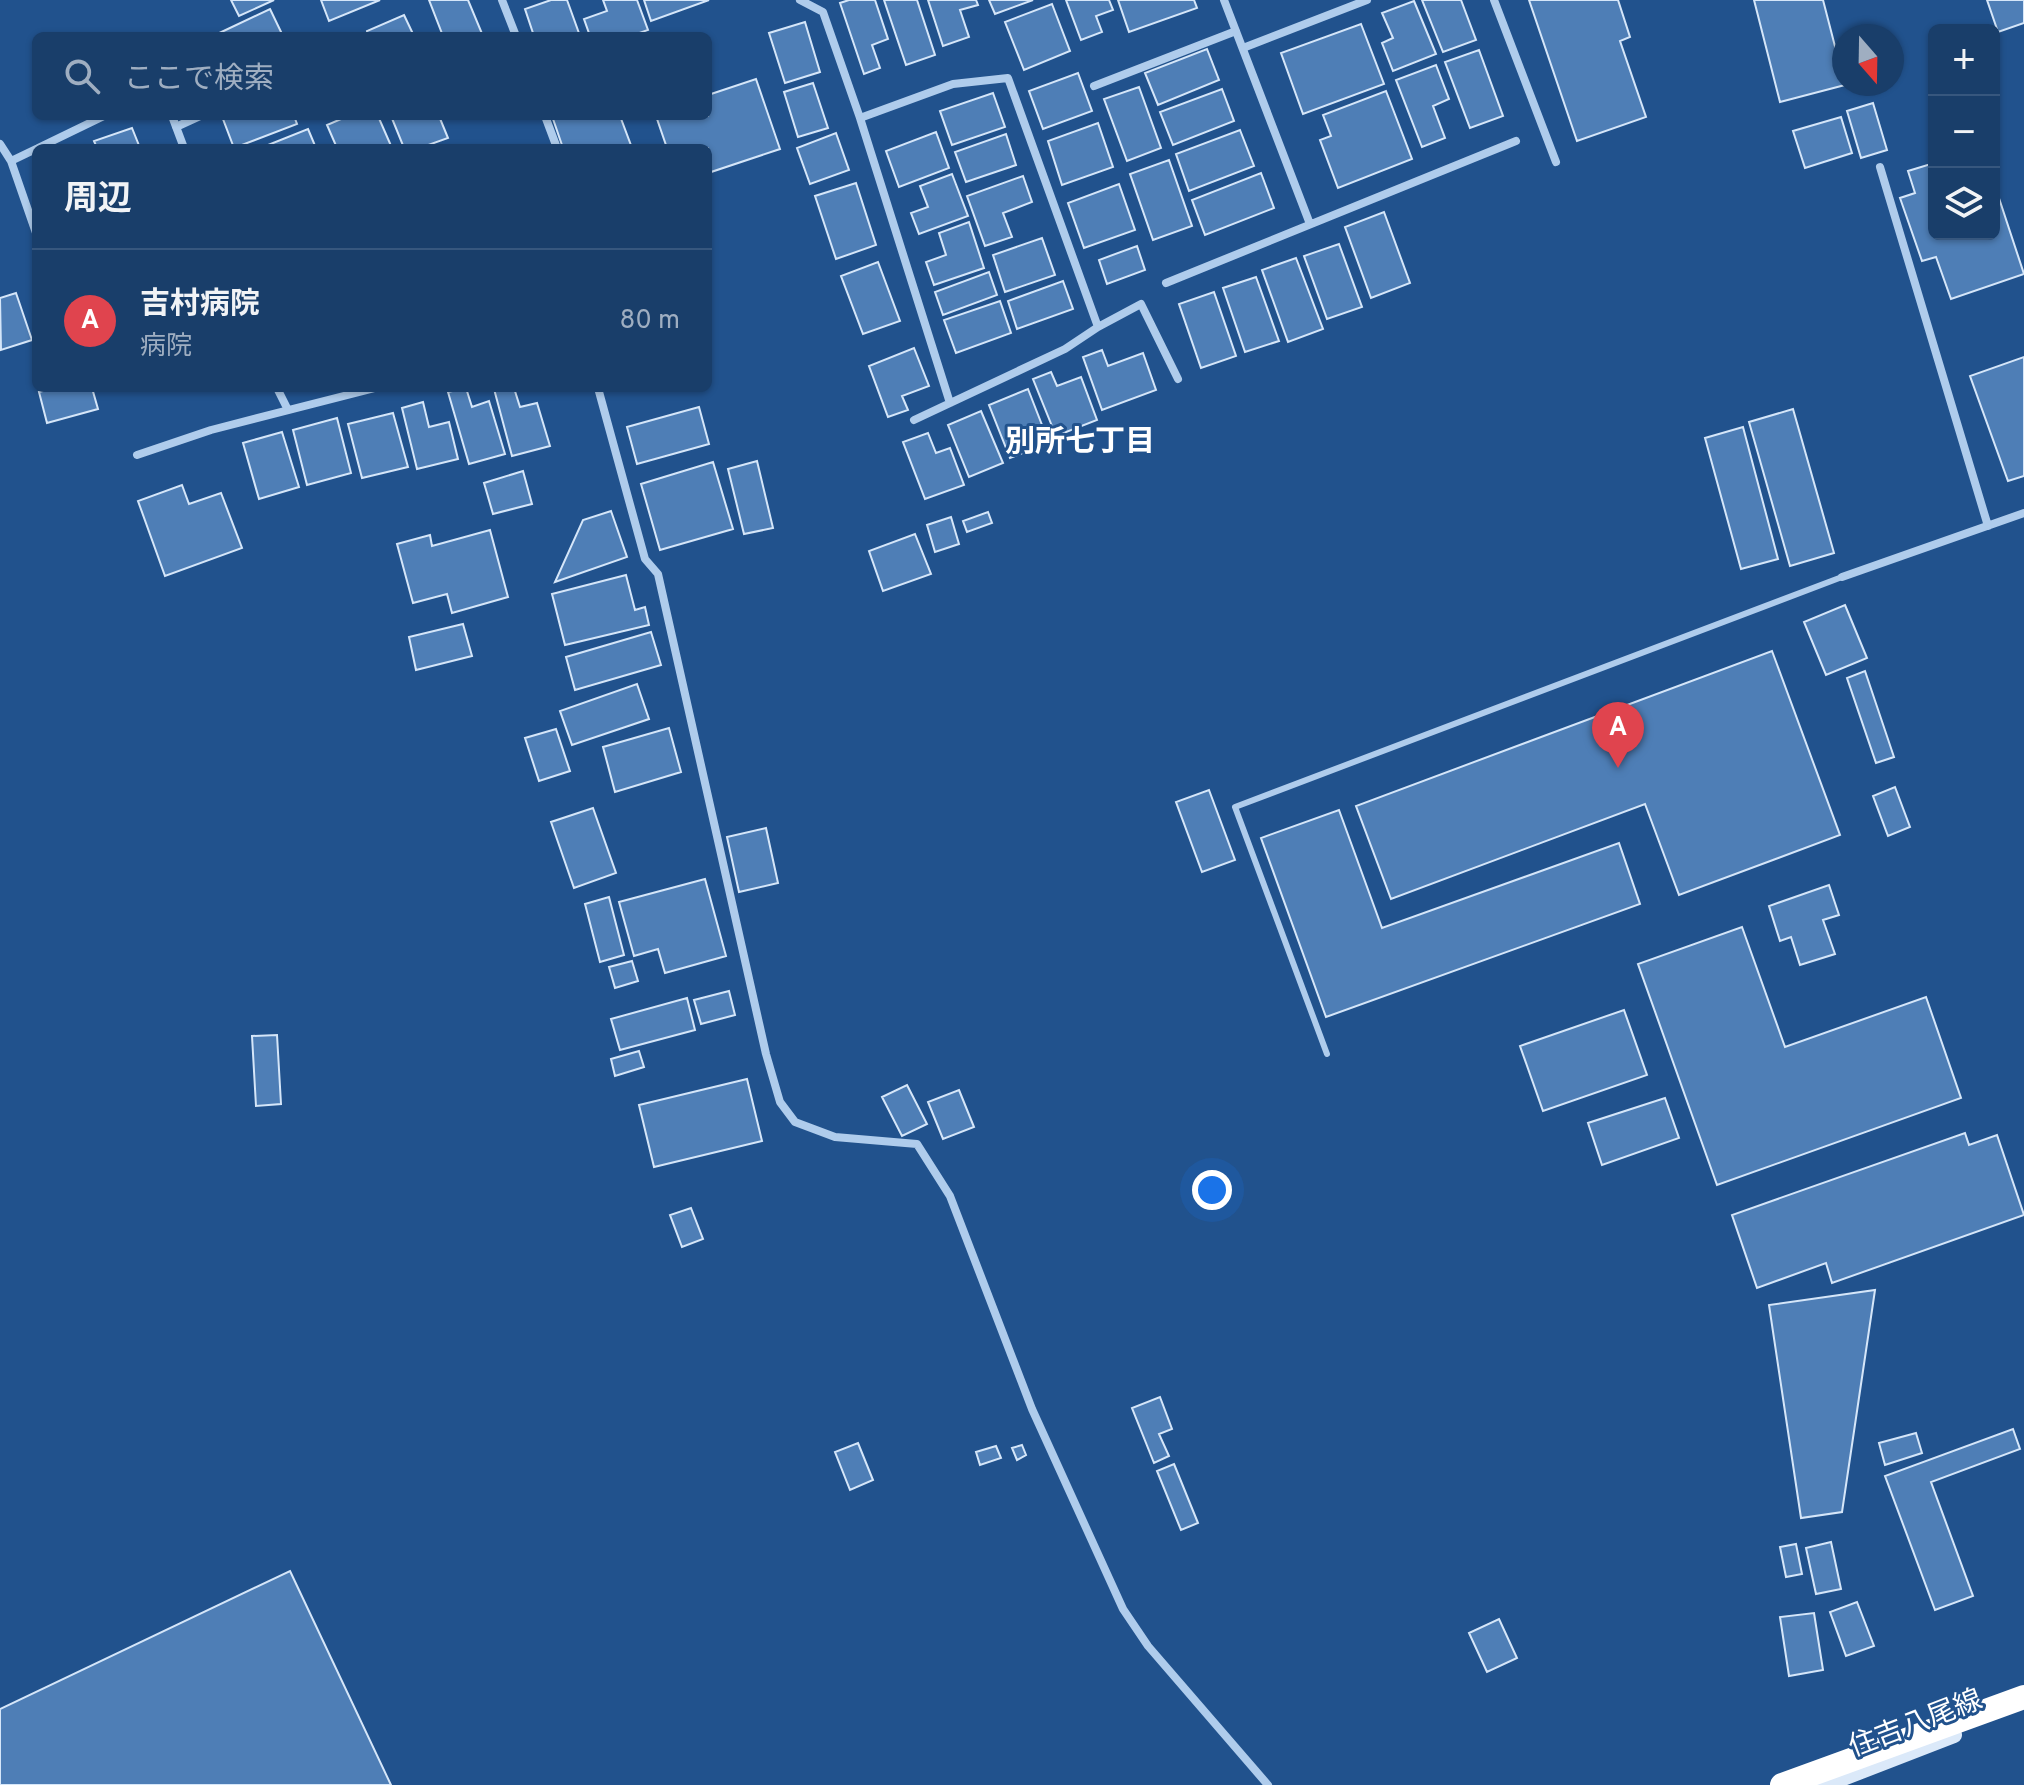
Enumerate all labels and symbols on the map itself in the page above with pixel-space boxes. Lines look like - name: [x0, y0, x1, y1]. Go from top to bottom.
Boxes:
- north arrow: [1832, 24, 1904, 96]
- district label: 別所七丁目: [1005, 425, 1155, 462]
- pin: A: [1592, 702, 1644, 768]
- your location: [1192, 1170, 1232, 1210]
- street label: 住吉八尾線: [1844, 1683, 1988, 1767]

